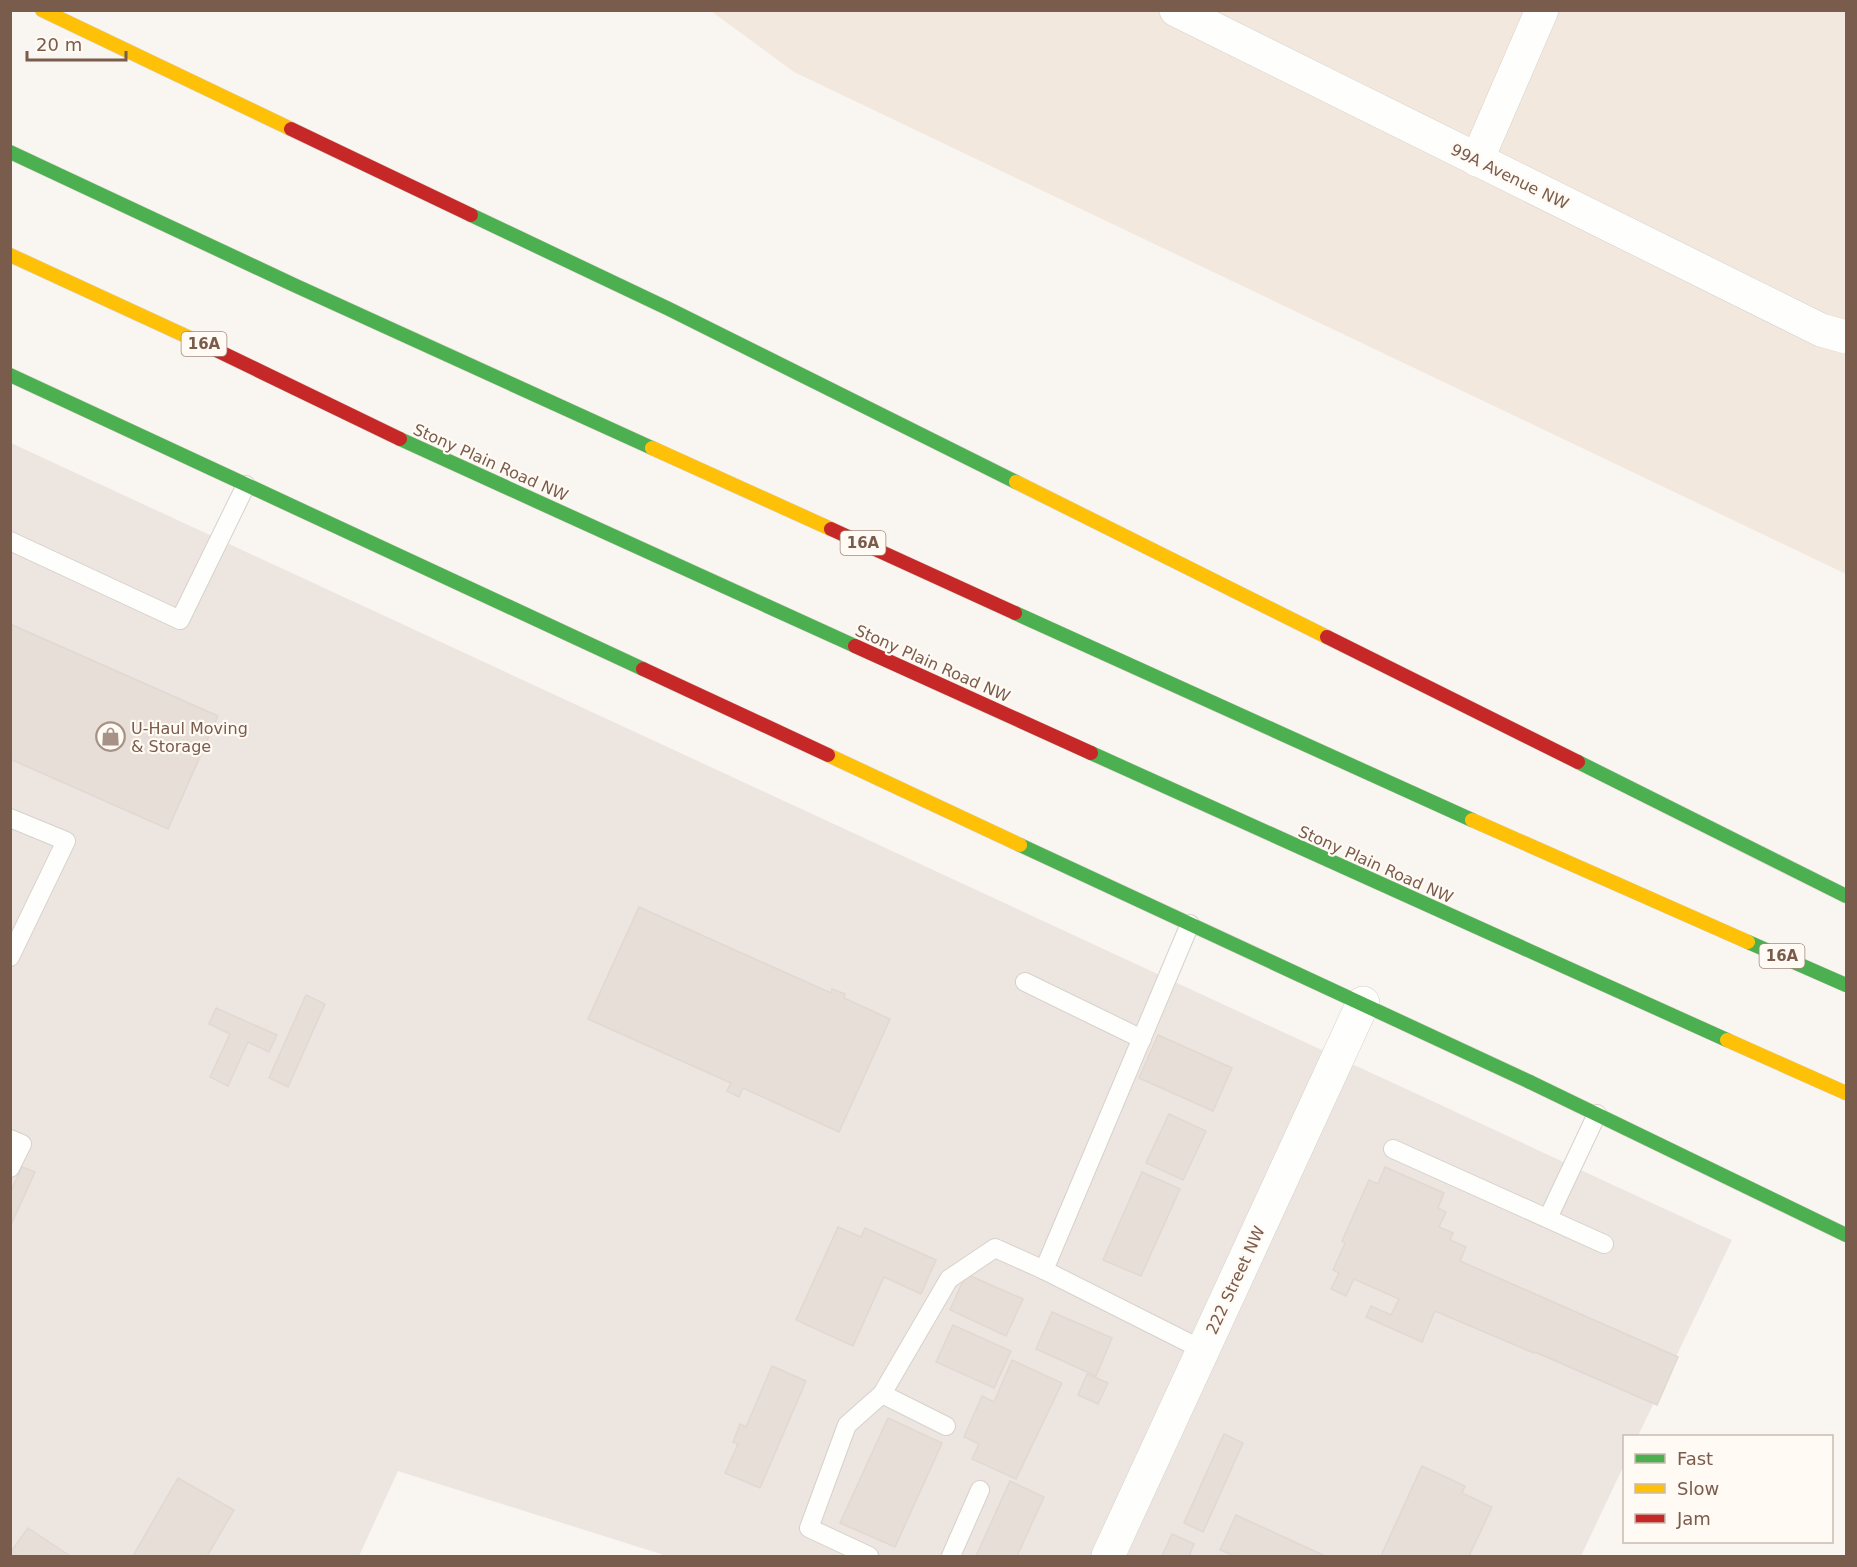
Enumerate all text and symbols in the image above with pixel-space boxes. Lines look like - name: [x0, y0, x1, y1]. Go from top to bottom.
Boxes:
- scale bar: [27, 24, 126, 62]
- text: 20 m: [36, 34, 82, 55]
- street label: 99A Avenue NW: [1448, 140, 1572, 213]
- road number: 16A: [182, 332, 226, 356]
- street label: Stony Plain Road NW: [410, 420, 571, 505]
- road number: 16A: [840, 531, 886, 555]
- street label: Stony Plain Road NW: [852, 621, 1013, 706]
- place label: U-Haul Moving & Storage: [131, 719, 248, 756]
- shop icon: U-Haul Moving & Storage: [94, 721, 126, 753]
- street label: Stony Plain Road NW: [1295, 822, 1456, 907]
- road number: 16A: [1760, 944, 1804, 968]
- street label: 222 Street NW: [1202, 1223, 1269, 1337]
- legend: [1623, 1435, 1833, 1543]
- text: Fast: [1677, 1448, 1713, 1469]
- text: Slow: [1677, 1478, 1719, 1499]
- text: Jam: [1676, 1508, 1711, 1529]

